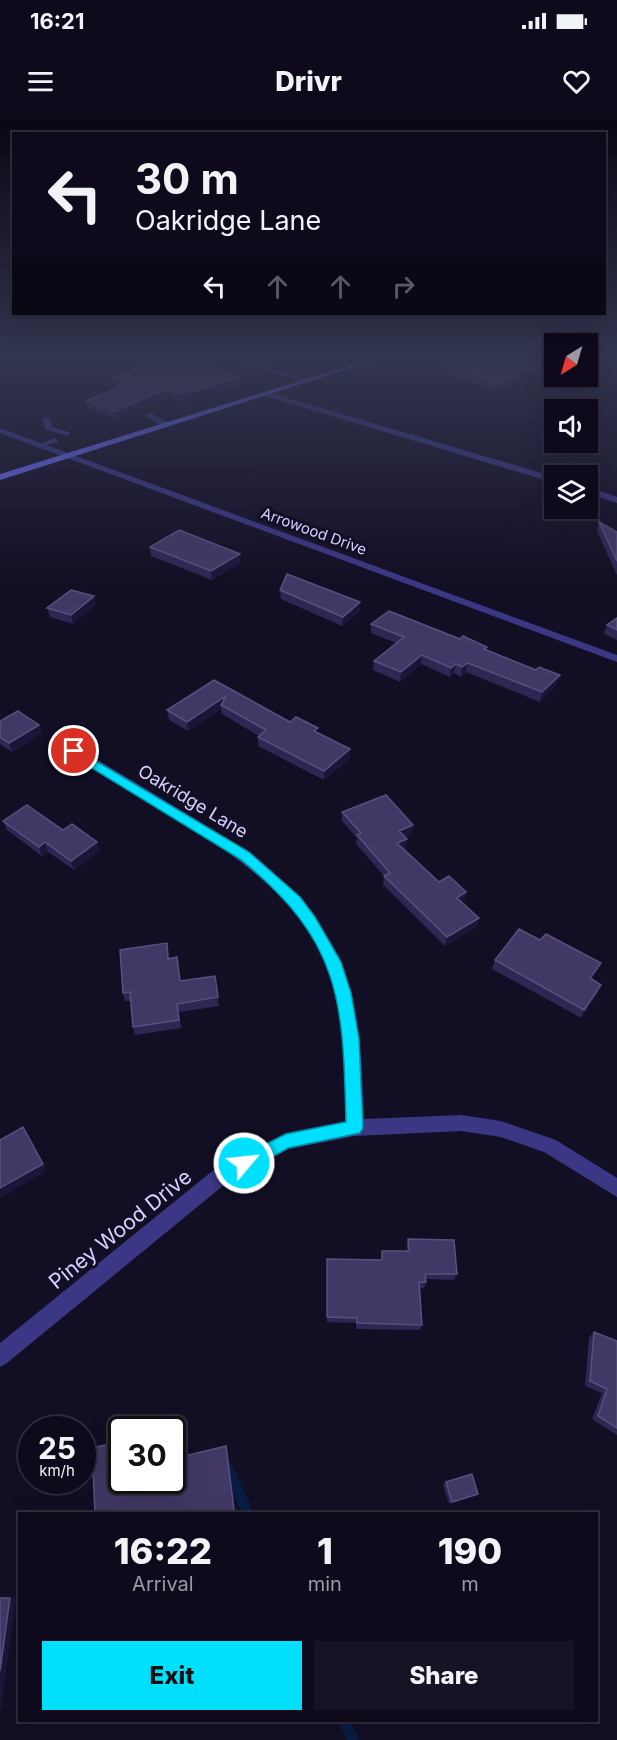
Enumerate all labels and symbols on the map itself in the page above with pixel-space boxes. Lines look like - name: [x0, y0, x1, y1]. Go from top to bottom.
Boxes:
- north arrow: [544, 333, 598, 387]
- street label: Arrowood Drive: [259, 503, 369, 559]
- pin: [48, 725, 99, 776]
- street label: Oakridge Lane: [134, 760, 252, 842]
- position arrow: [212, 1131, 276, 1195]
- street label: Piney Wood Drive: [44, 1164, 196, 1294]
- speed limit sign: 30: [108, 1416, 186, 1494]

